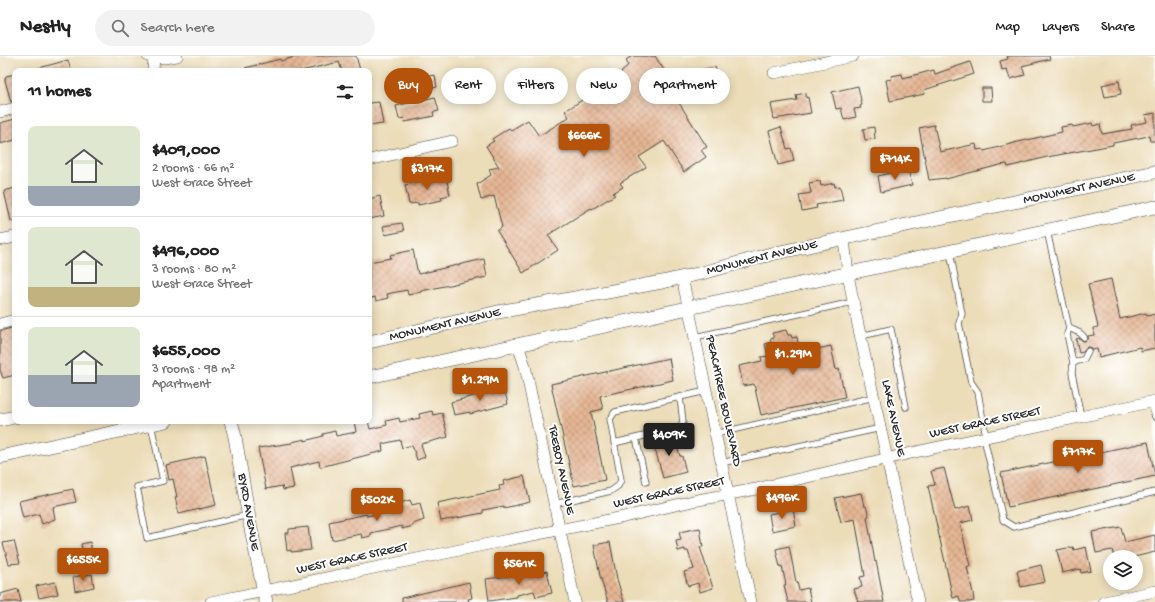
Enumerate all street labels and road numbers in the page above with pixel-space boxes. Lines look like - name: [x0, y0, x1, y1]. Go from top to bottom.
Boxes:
- street label: MONUMENT AVENUE: [1022, 170, 1137, 208]
- street label: MONUMENT AVENUE: [705, 237, 820, 279]
- street label: MONUMENT AVENUE: [388, 305, 503, 345]
- street label: PEACHTREE BOULEVARD: [702, 333, 744, 468]
- street label: LAKE AVENUE: [878, 378, 909, 459]
- street label: WEST GRACE STREET: [928, 404, 1043, 442]
- street label: TREBOY AVENUE: [544, 423, 578, 517]
- street label: BYRD AVENUE: [234, 471, 262, 553]
- street label: WEST GRACE STREET: [612, 474, 727, 512]
- street label: WEST GRACE STREET: [295, 540, 410, 578]

